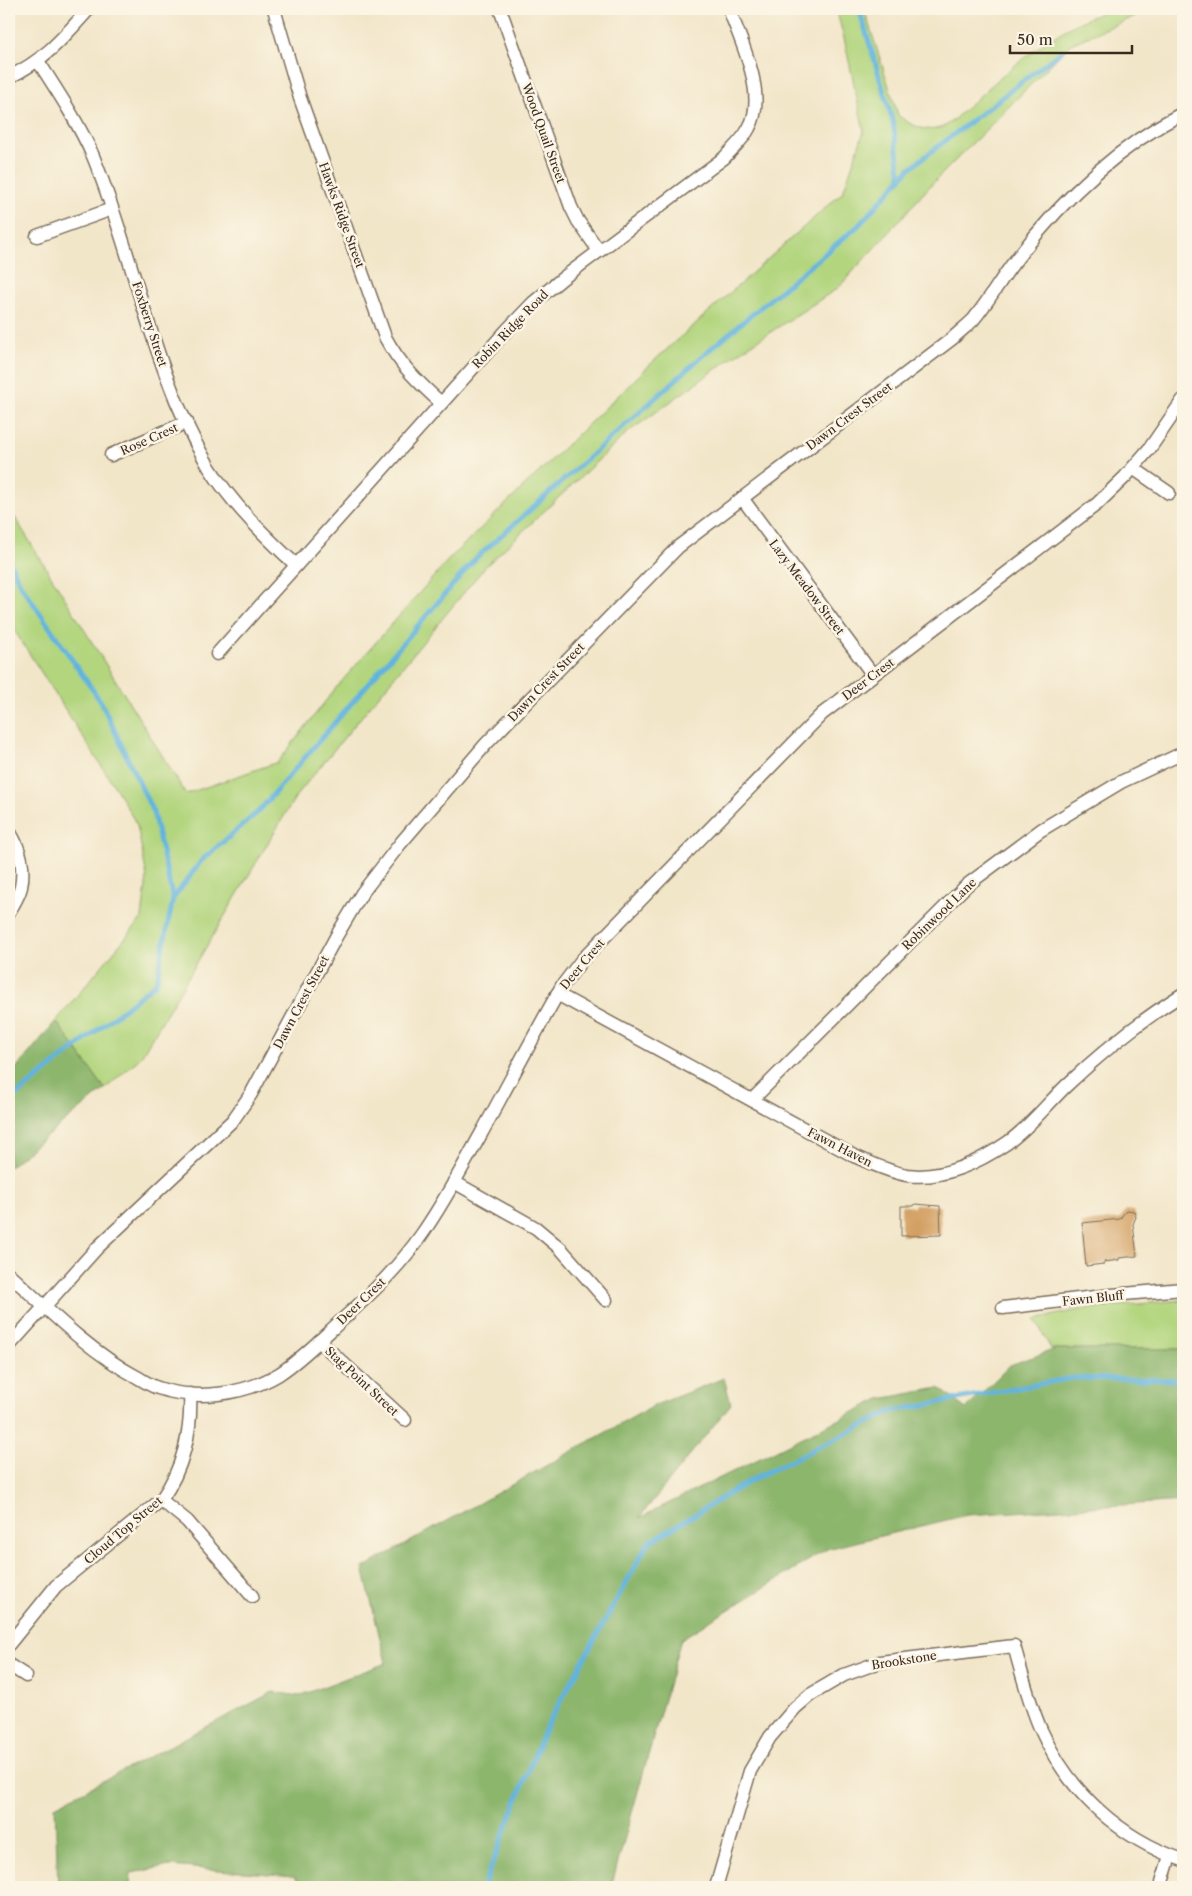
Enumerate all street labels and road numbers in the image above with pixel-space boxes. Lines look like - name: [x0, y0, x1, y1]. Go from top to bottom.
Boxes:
- street label: Wood Quail Street: [519, 80, 569, 186]
- street label: Hawks Ridge Street: [316, 160, 368, 271]
- street label: Foxberry Street: [129, 279, 171, 369]
- street label: Robin Ridge Road: [469, 286, 552, 371]
- street label: Dawn Crest Street: [803, 378, 896, 453]
- street label: Rose Crest: [118, 419, 181, 458]
- street label: Lazy Meadow Street: [766, 536, 848, 638]
- street label: Dawn Crest Street: [505, 639, 588, 725]
- street label: Deer Crest: [839, 654, 898, 703]
- street label: Robinwood Lane: [899, 875, 979, 953]
- street label: Deer Crest: [557, 935, 608, 992]
- street label: Dawn Crest Street: [270, 952, 332, 1051]
- street label: Fawn Haven: [805, 1124, 875, 1170]
- street label: Deer Crest: [334, 1274, 389, 1328]
- street label: Fawn Bluff: [1062, 1287, 1126, 1309]
- street label: Stag Point Street: [322, 1343, 402, 1419]
- street label: Cloud Top Street: [81, 1492, 166, 1567]
- street label: Brookstone: [870, 1647, 938, 1673]

